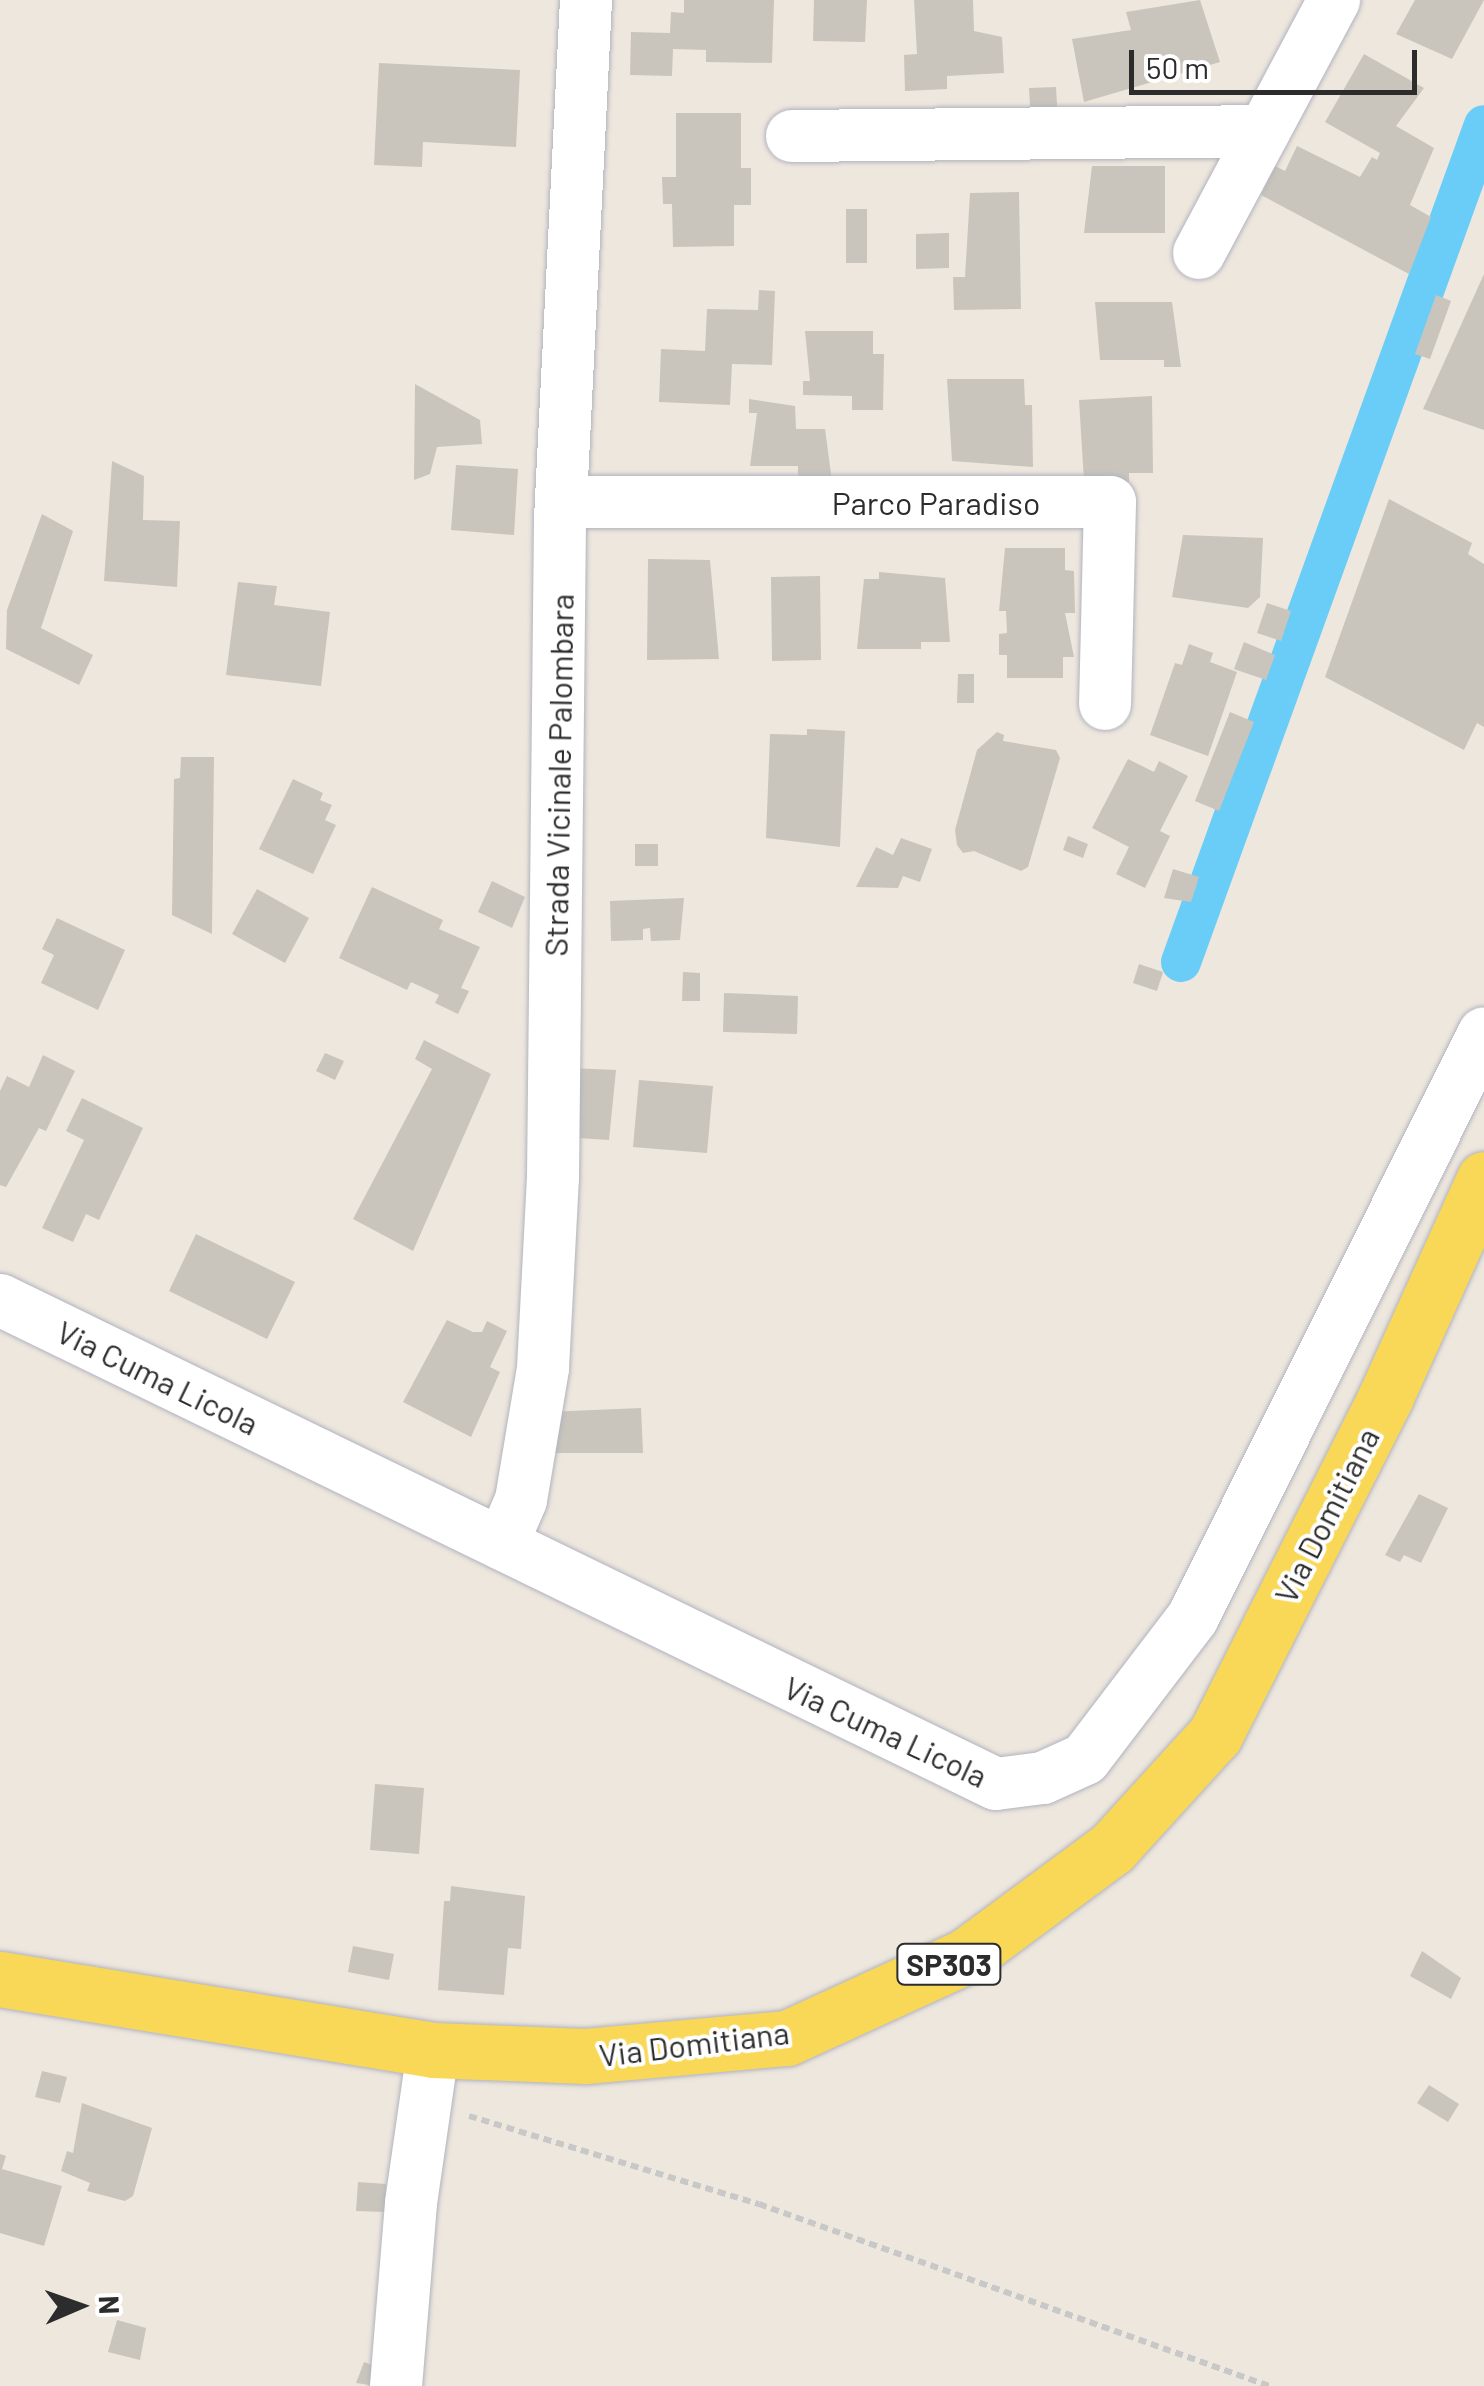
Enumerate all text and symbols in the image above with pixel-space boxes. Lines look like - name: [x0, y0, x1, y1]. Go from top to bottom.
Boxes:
- scale bar: [1134, 30, 1422, 92]
- text: 50 m: [1146, 49, 1209, 85]
- street label: Parco Paradiso: [832, 483, 1040, 521]
- street label: Strada Vicinale Palombara: [536, 593, 580, 957]
- street label: Via Cuma Licola: [51, 1312, 265, 1442]
- street label: Via Domitiana: [1265, 1421, 1387, 1609]
- street label: Via Cuma Licola: [778, 1667, 994, 1795]
- road number: SP303: [894, 1939, 1004, 1989]
- street label: Via Domitiana: [597, 2012, 791, 2074]
- north arrow: [30, 2256, 130, 2356]
- text: N: [93, 2295, 127, 2315]

